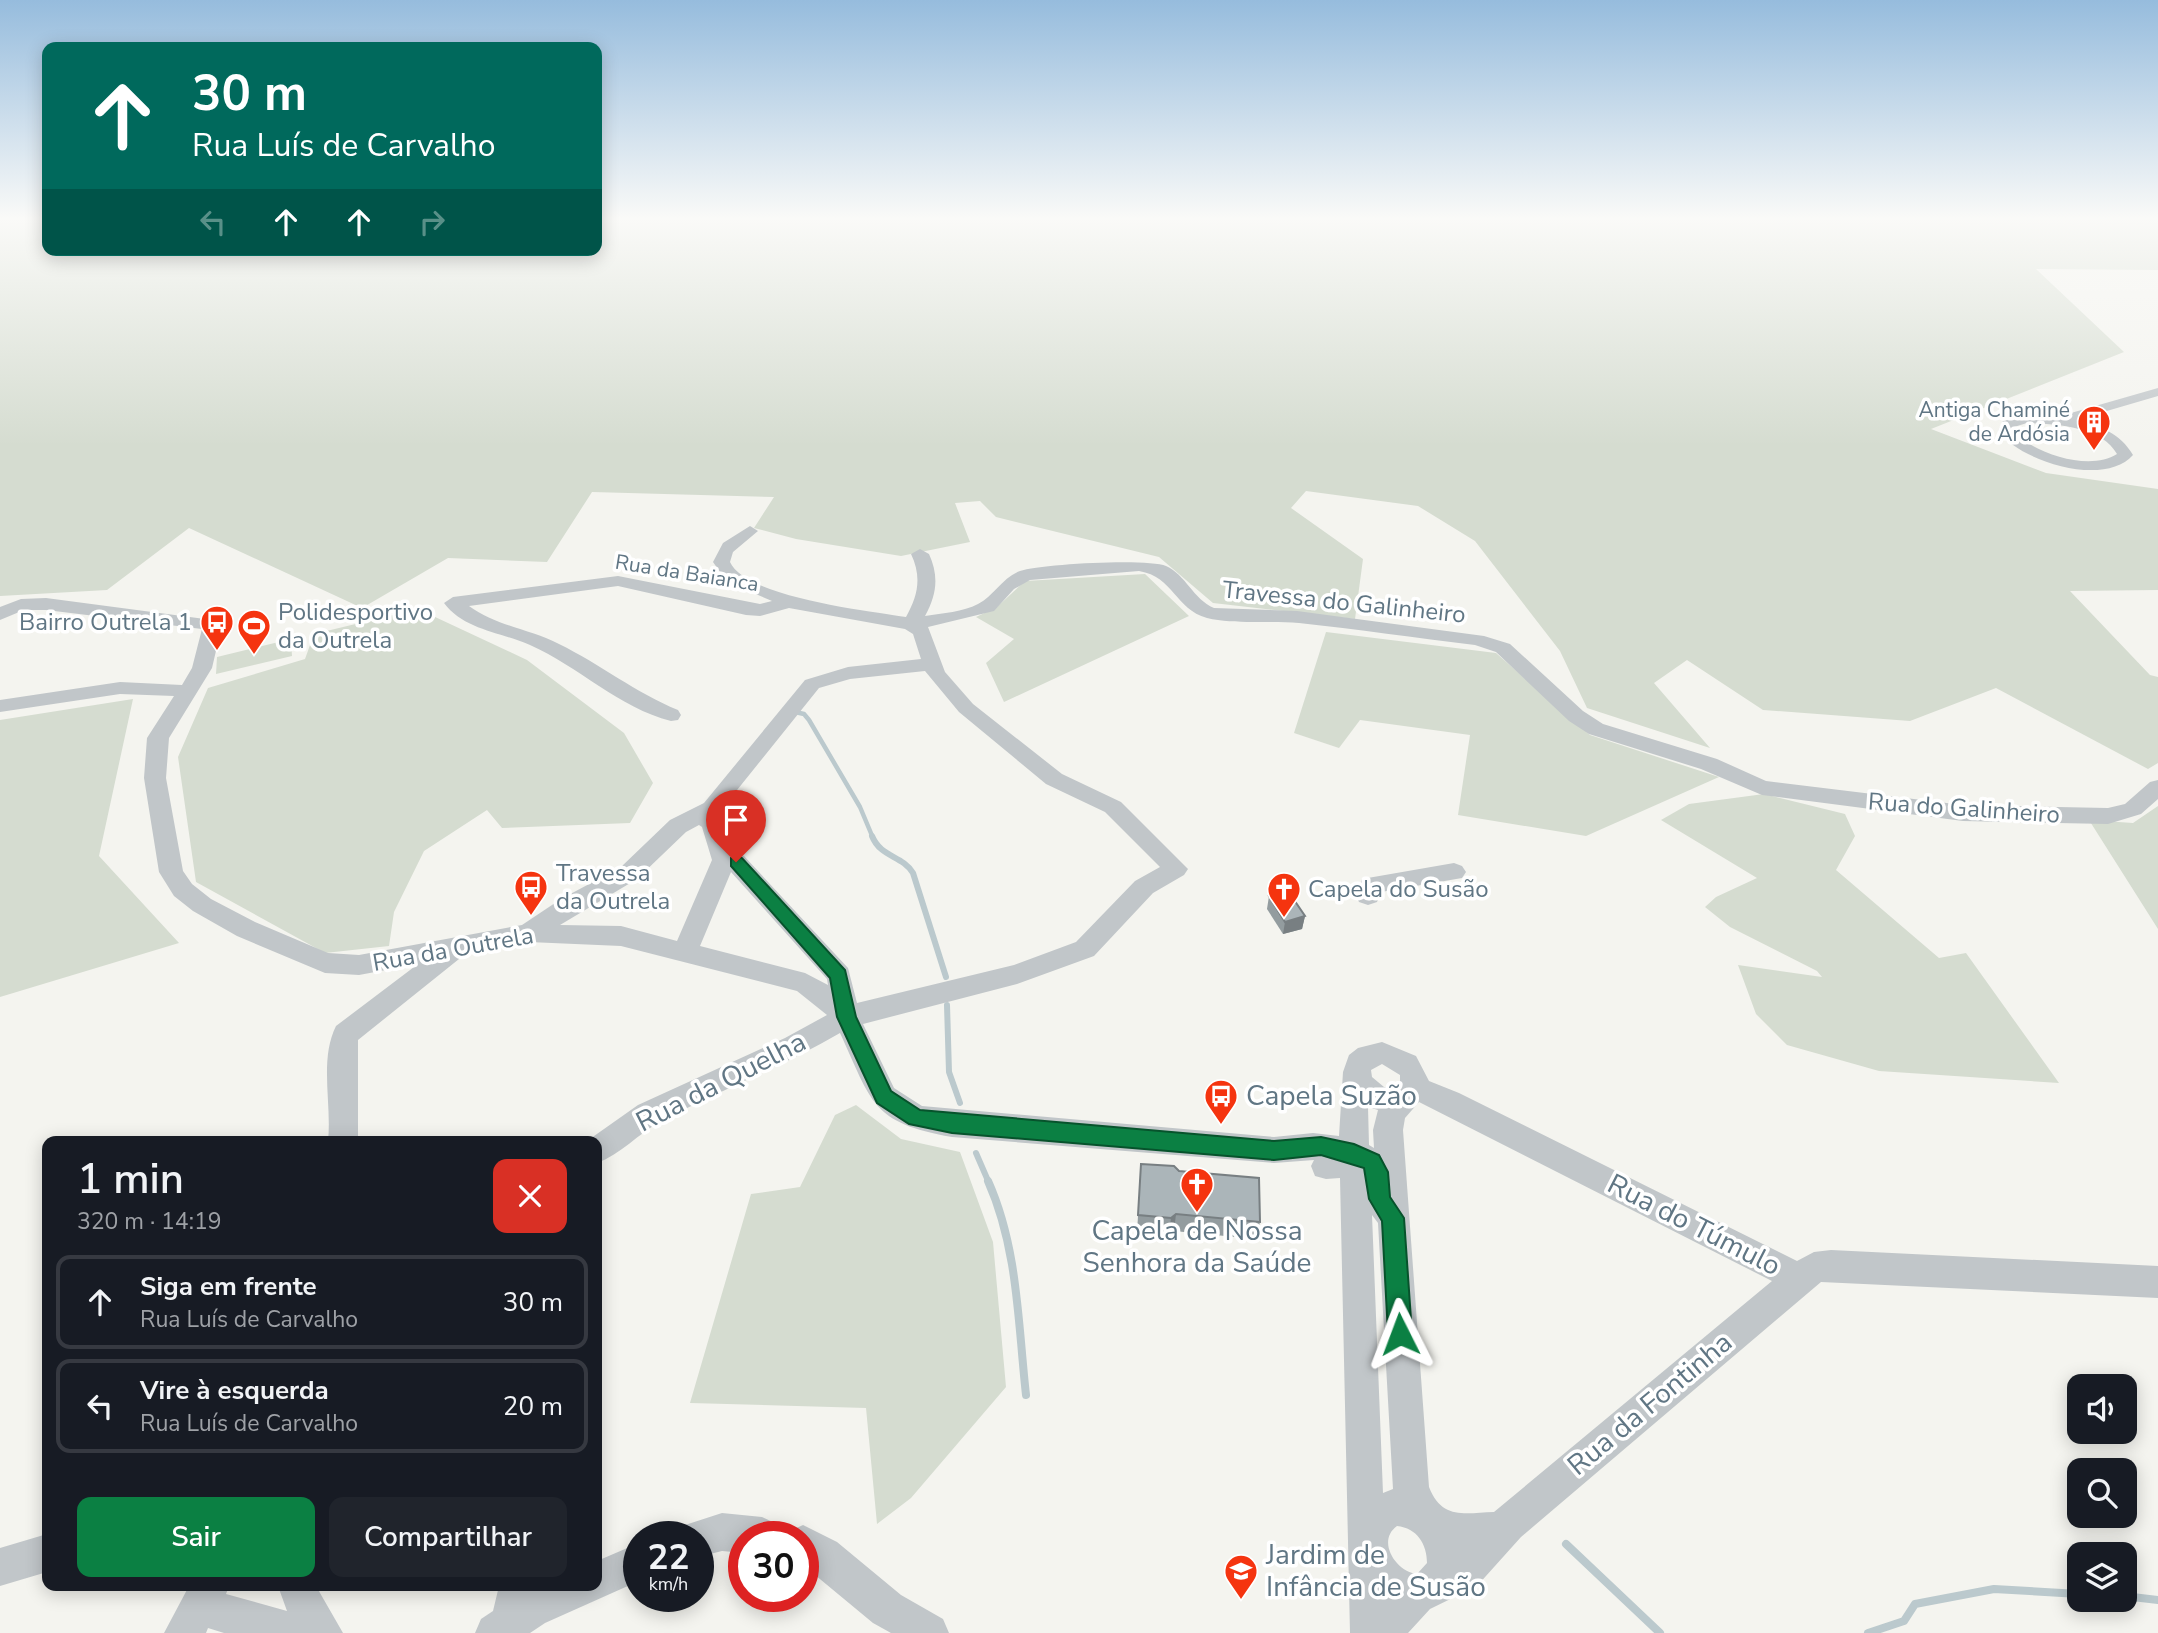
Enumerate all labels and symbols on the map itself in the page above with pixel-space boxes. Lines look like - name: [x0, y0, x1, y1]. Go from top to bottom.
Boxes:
- place label: Antiga Chaminé de Ardósia: [1919, 396, 2070, 448]
- building icon: Antiga Chaminé de Ardósia: [2075, 403, 2113, 452]
- street label: Rua da Baianca: [613, 548, 761, 598]
- street label: Travessa do Galinheiro: [1221, 573, 1467, 631]
- place label: Polidesportivo da Outrela: [278, 596, 433, 656]
- bus stop icon: Bairro Outrela 1: [198, 603, 236, 652]
- place label: Bairro Outrela 1: [19, 606, 192, 638]
- sports icon: Polidesportivo da Outrela: [235, 607, 273, 656]
- street label: Rua do Galinheiro: [1867, 785, 2061, 831]
- pin: [706, 790, 766, 862]
- place label: Travessa da Outrela: [556, 857, 670, 917]
- bus stop icon: Travessa da Outrela: [512, 868, 550, 917]
- church icon: Capela do Susão: [1265, 870, 1303, 919]
- place label: Capela do Susão: [1308, 873, 1489, 905]
- street label: Rua da Outrela: [370, 919, 536, 979]
- street label: Rua da Quelha: [630, 1023, 812, 1141]
- bus stop icon: Capela Suzão: [1202, 1077, 1240, 1126]
- place label: Capela Suzão: [1246, 1077, 1417, 1115]
- church icon: Capela de Nossa Senhora da Saúde: [1178, 1165, 1216, 1214]
- street label: Rua do Túmulo: [1601, 1165, 1787, 1285]
- place label: Capela de Nossa Senhora da Saúde: [1083, 1212, 1311, 1282]
- position arrow: [1363, 1297, 1437, 1371]
- street label: Rua da Fontinha: [1560, 1324, 1740, 1484]
- speed limit sign: 30: [728, 1521, 819, 1612]
- place label: Jardim de Infância de Susão: [1265, 1536, 1486, 1606]
- school or university icon: Jardim de Infância de Susão: [1222, 1552, 1260, 1601]

